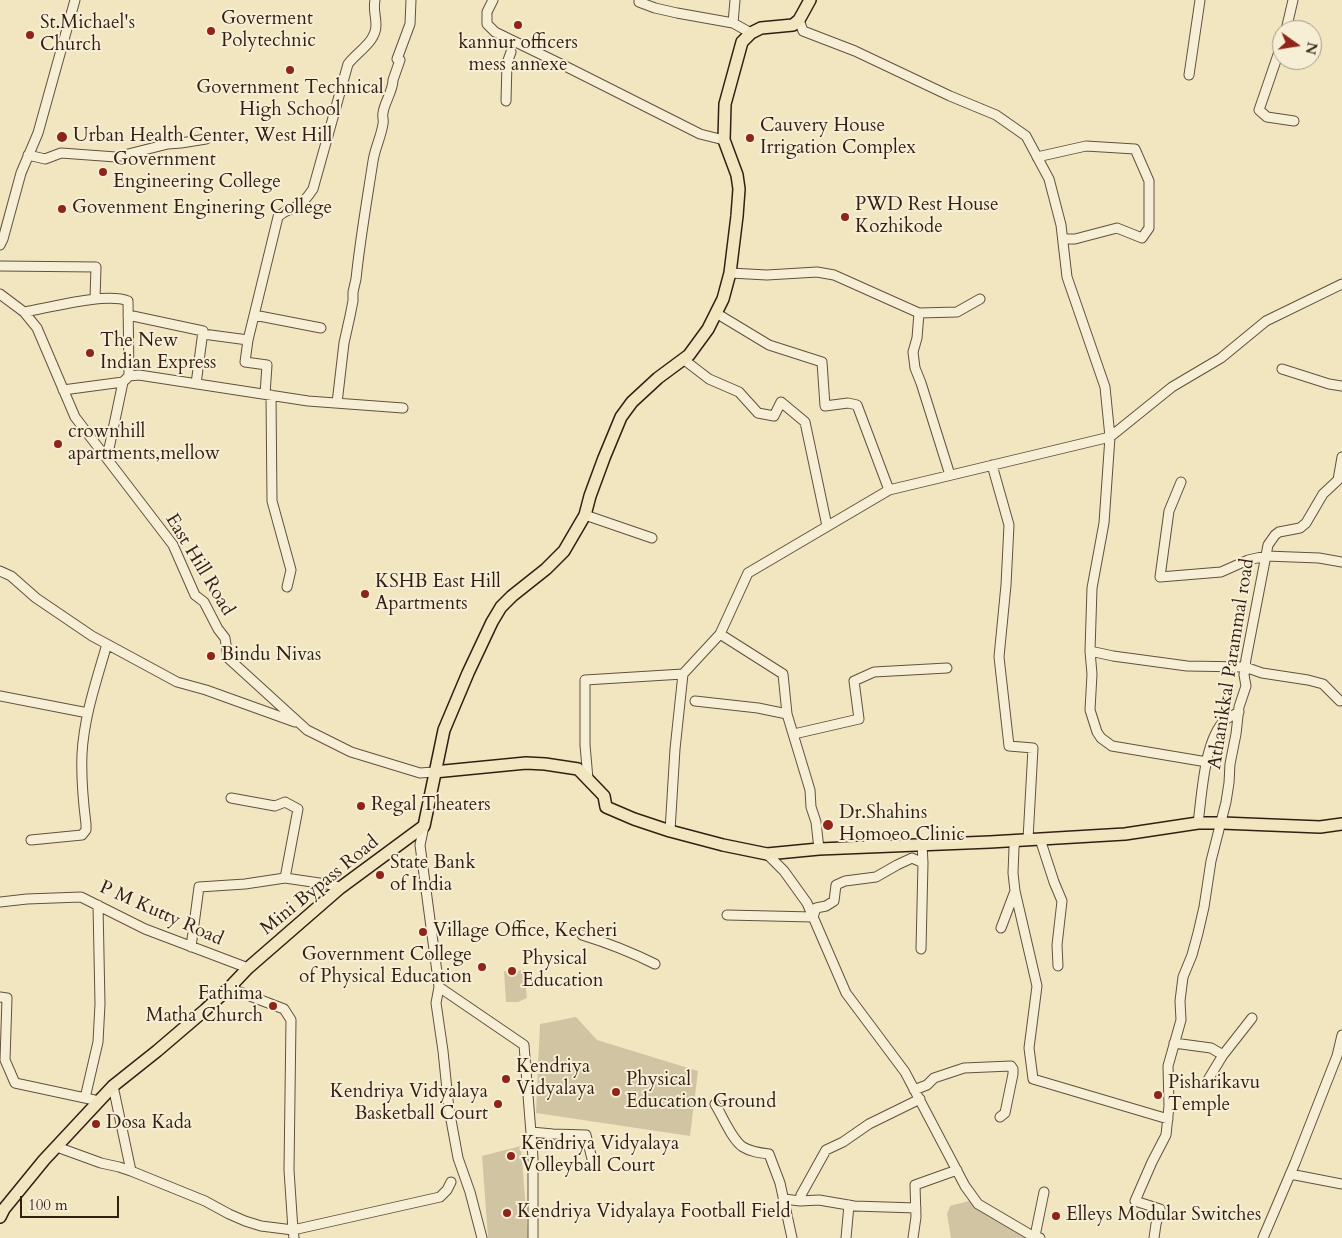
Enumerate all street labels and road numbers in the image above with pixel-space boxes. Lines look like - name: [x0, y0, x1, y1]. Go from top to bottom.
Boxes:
- street label: East Hill Road: [160, 510, 238, 620]
- street label: Athanikkal Parammal road: [1204, 557, 1260, 771]
- street label: Mini Bypass Road: [256, 831, 384, 941]
- street label: P M Kutty Road: [96, 877, 226, 951]

